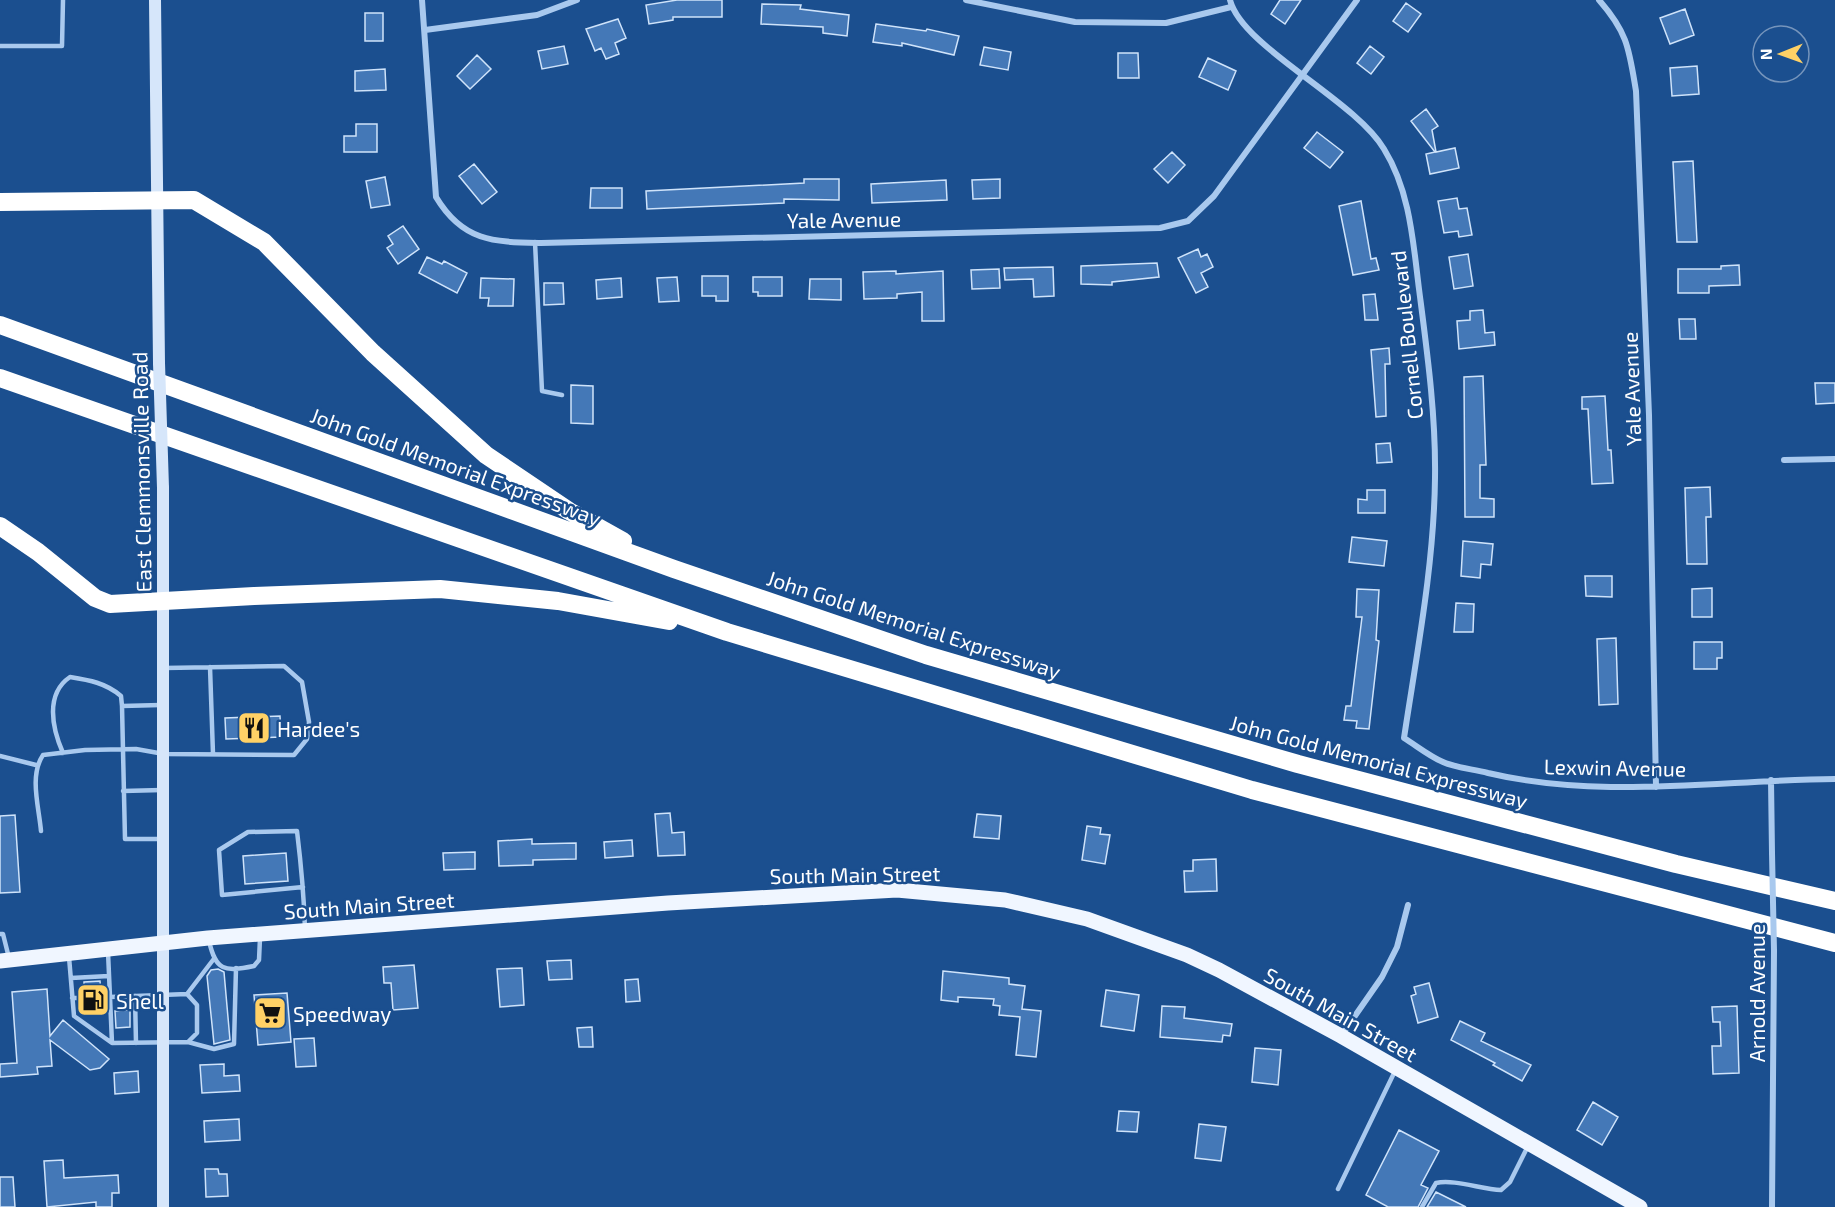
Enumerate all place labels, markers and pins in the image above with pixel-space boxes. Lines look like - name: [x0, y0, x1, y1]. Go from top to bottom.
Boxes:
- restaurant icon: Hardee's: [236, 710, 272, 746]
- place label: Hardee's: [277, 716, 360, 741]
- fuel station icon: Shell: [75, 982, 111, 1018]
- place label: Shell: [116, 988, 164, 1013]
- supermarket icon: Speedway: [252, 995, 288, 1031]
- place label: Speedway: [293, 1001, 391, 1026]

